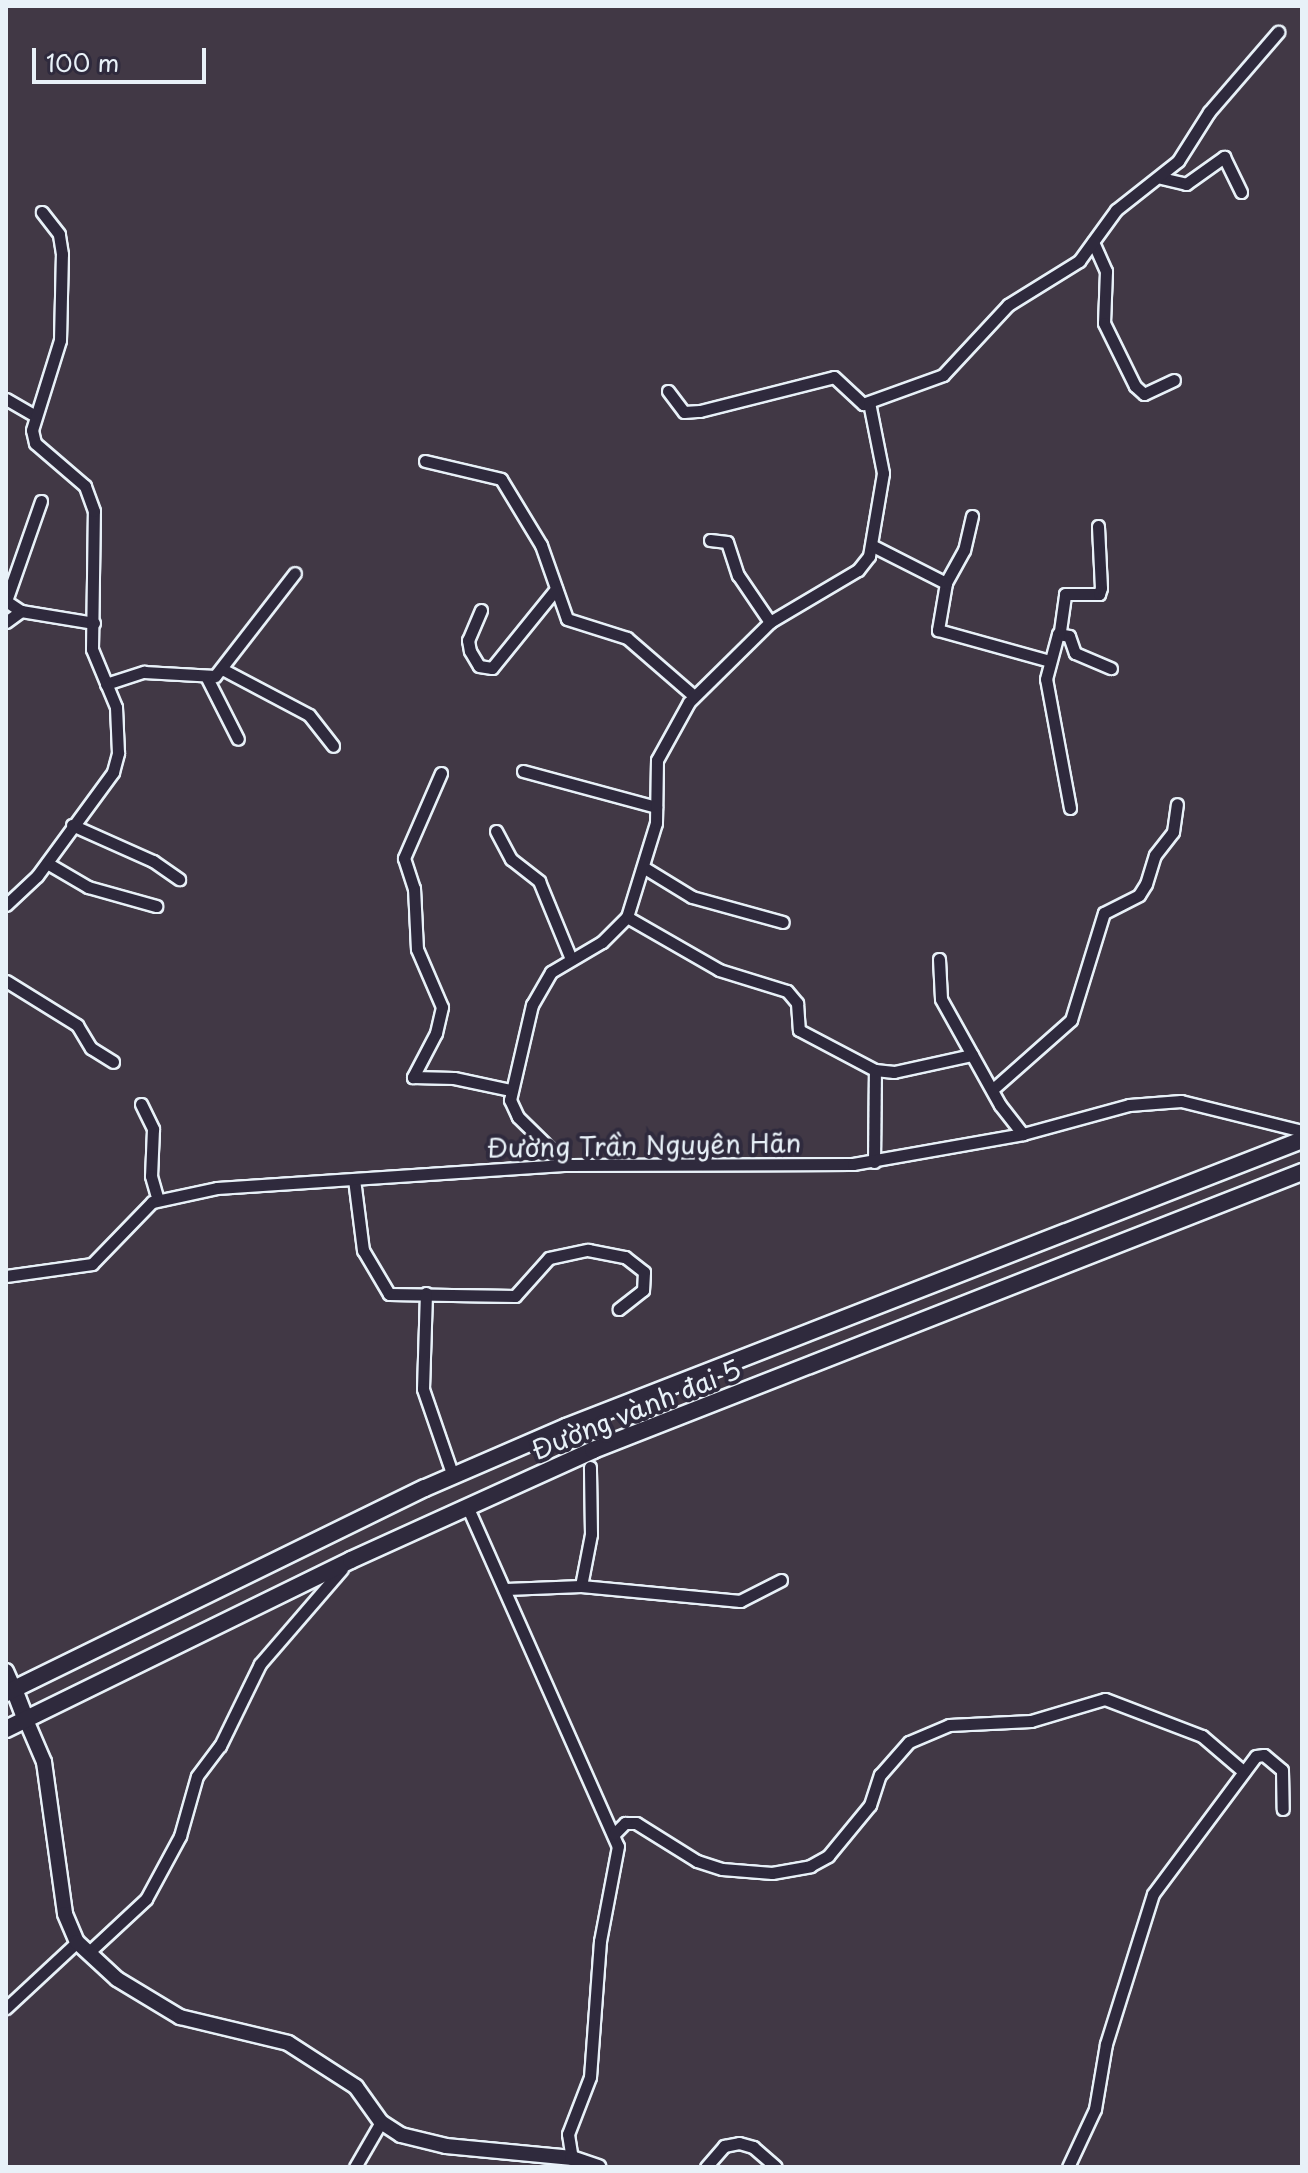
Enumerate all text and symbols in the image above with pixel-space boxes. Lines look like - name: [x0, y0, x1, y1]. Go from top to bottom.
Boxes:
- scale bar: [36, 32, 210, 82]
- text: 100 m: [46, 44, 119, 80]
- street label: Đường Trần Nguyên Hãn: [487, 1127, 801, 1163]
- street label: Đường vành đai 5: [527, 1353, 745, 1465]

